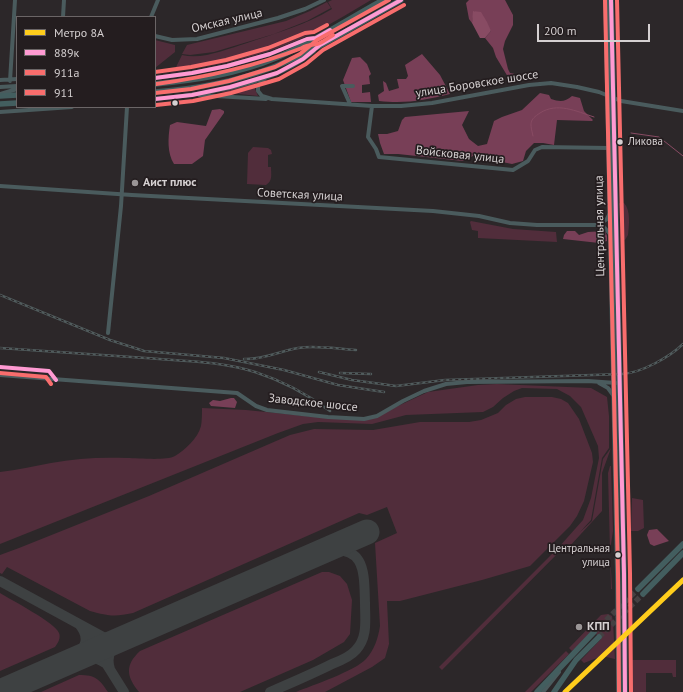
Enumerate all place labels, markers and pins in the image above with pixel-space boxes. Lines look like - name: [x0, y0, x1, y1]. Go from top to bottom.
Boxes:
- unlabelled marker: [170, 98, 180, 108]
- place label: Ликова: [628, 135, 663, 149]
- marker: Ликова: [615, 137, 625, 147]
- place label: Аист плюс: [143, 176, 197, 190]
- marker: Аист плюс: [130, 178, 140, 188]
- place label: Центральная улица: [548, 542, 610, 568]
- marker: Центральная улица: [613, 550, 623, 560]
- place label: КПП: [587, 620, 610, 634]
- marker: КПП: [574, 622, 584, 632]

